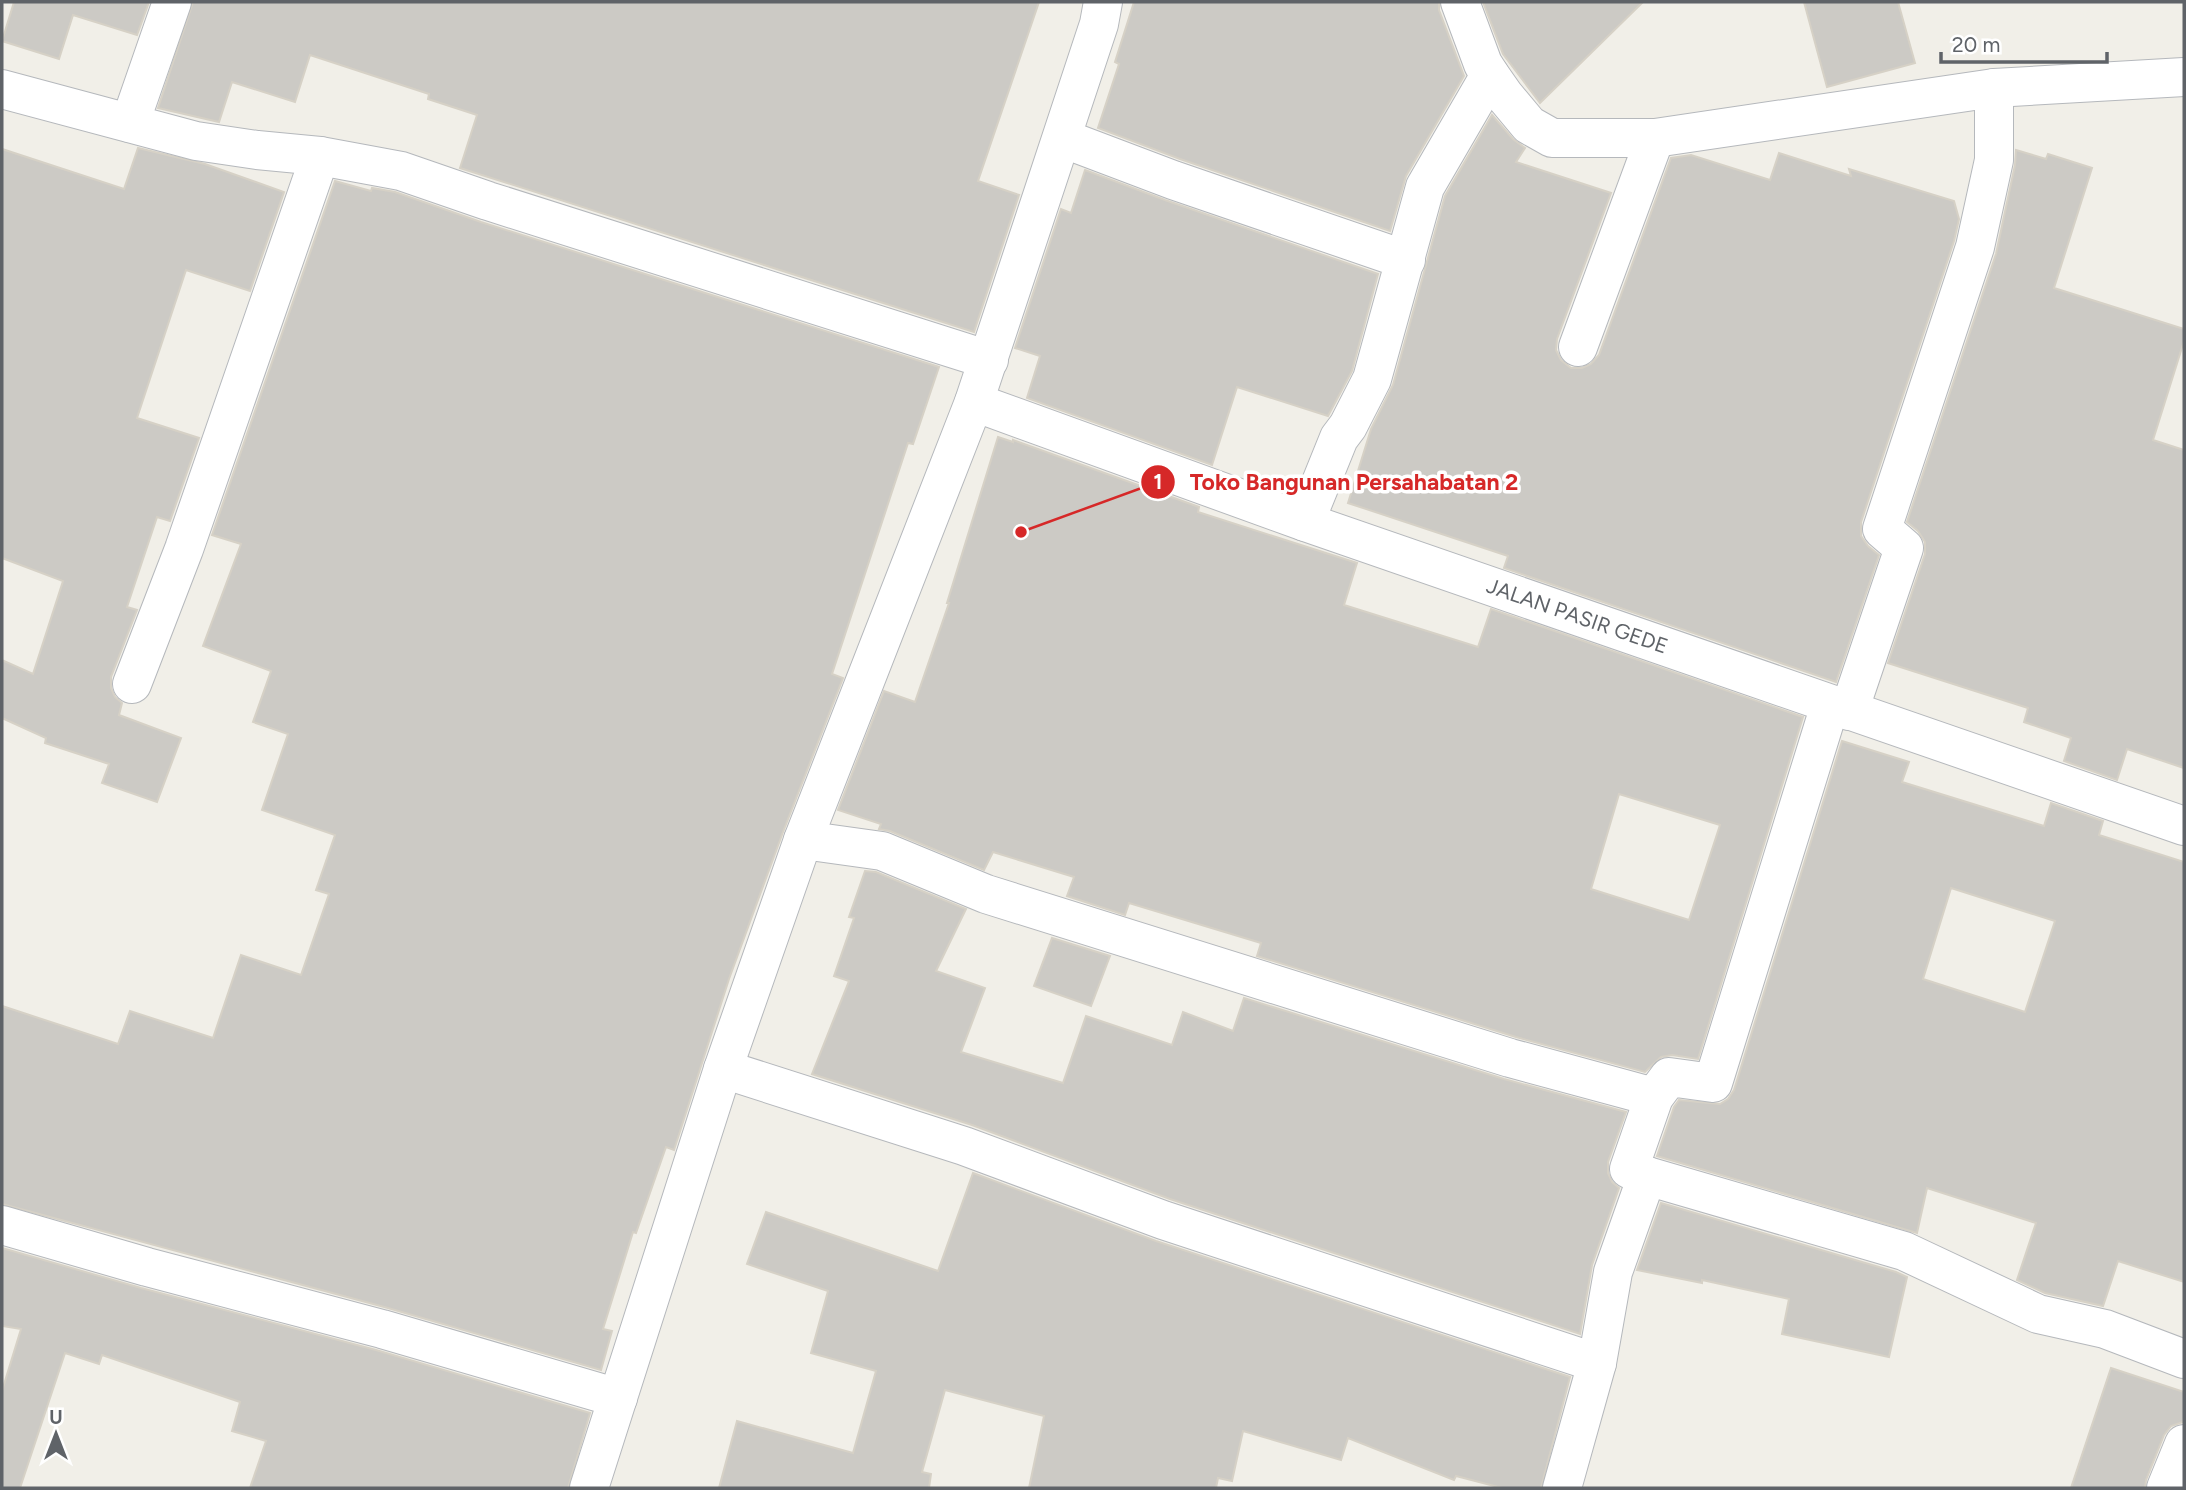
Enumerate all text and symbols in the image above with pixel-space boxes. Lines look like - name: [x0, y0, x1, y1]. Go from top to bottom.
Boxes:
- scale bar: [1941, 21, 2107, 65]
- text: 20 m: [1952, 32, 2000, 57]
- callout: Toko Bangunan Persahabatan 2: [1140, 460, 1532, 504]
- text: Toko Bangunan Persahabatan 2: [1190, 468, 1518, 496]
- text: 1: [1154, 469, 1162, 494]
- street label: JALAN PASIR GEDE: [1483, 573, 1671, 659]
- north arrow: [21, 1399, 91, 1469]
- text: U: [49, 1406, 63, 1429]

